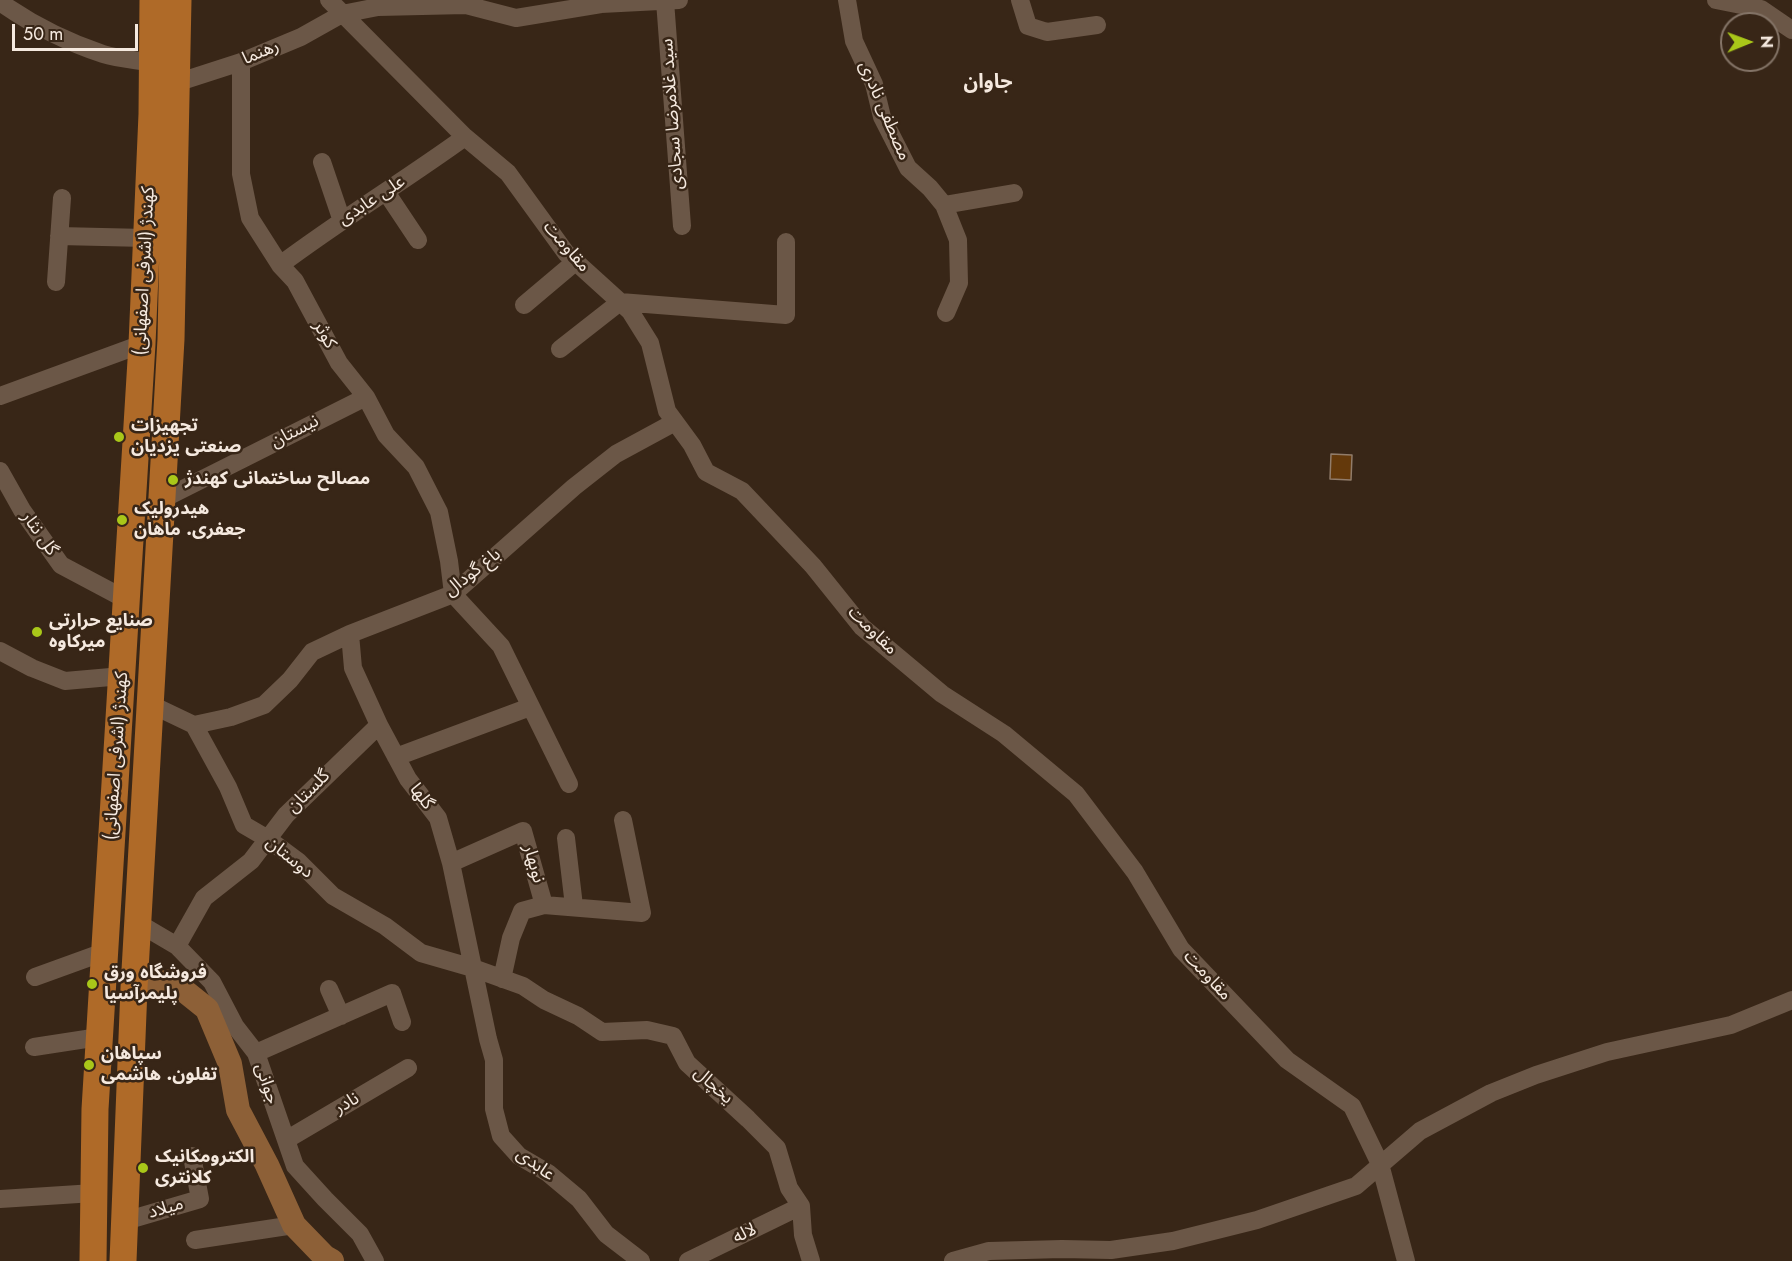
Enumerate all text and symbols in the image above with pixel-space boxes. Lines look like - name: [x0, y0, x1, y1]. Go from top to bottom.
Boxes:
- scale bar: [15, 12, 141, 50]
- north arrow: [1720, 12, 1780, 72]
- text: 50 m: [23, 21, 63, 47]
- text: N: [1755, 35, 1778, 48]
- street label: رهنما: [239, 36, 283, 70]
- street label: سید غلامرضا سجادی: [657, 38, 689, 190]
- street label: مصطفی نادری: [853, 58, 915, 164]
- district label: جاوان: [963, 71, 1013, 95]
- street label: علی عابدی: [334, 171, 410, 231]
- street label: کهندژ (اشرفی اصفهانی): [130, 186, 160, 356]
- street label: مقاومت: [538, 217, 594, 277]
- street label: کوثر: [308, 317, 340, 353]
- street label: نیستان: [267, 411, 323, 453]
- place label: تجهیزات صنعتی یزدیان: [131, 416, 241, 458]
- marker: تجهیزات صنعتی یزدیان: [112, 430, 126, 444]
- place label: مصالح ساختمانی کهندژ: [185, 469, 370, 491]
- marker: مصالح ساختمانی کهندژ: [166, 473, 180, 487]
- place label: هیدرولیک جعفری. ماهان: [134, 499, 246, 542]
- street label: گل نثار: [16, 508, 62, 560]
- marker: هیدرولیک جعفری. ماهان: [115, 513, 129, 527]
- street label: باغ گودال: [440, 544, 506, 602]
- street label: مقاومت: [843, 602, 901, 660]
- place label: صنایع حرارتی میرکاوه: [49, 611, 153, 654]
- marker: صنایع حرارتی میرکاوه: [30, 625, 44, 639]
- street label: کهندژ (اشرفی اصفهانی): [100, 671, 134, 841]
- street label: گلستان: [283, 766, 335, 818]
- street label: گلها: [404, 780, 438, 814]
- street label: دوستان: [261, 832, 317, 884]
- street label: نوبهار: [517, 842, 549, 886]
- street label: مقاومت: [1178, 946, 1236, 1006]
- place label: فروشگاه ورق پلیمرآسیا: [104, 963, 207, 1006]
- marker: فروشگاه ورق پلیمرآسیا: [85, 977, 99, 991]
- place label: سپاهان تفلون. هاشمی: [101, 1044, 217, 1086]
- marker: سپاهان تفلون. هاشمی: [82, 1058, 96, 1072]
- street label: جوانی: [249, 1061, 283, 1107]
- street label: یخچال: [689, 1063, 737, 1109]
- street label: نادر: [331, 1088, 363, 1120]
- street label: عابدی: [512, 1144, 558, 1186]
- place label: الکترومکانیک کلانتری: [155, 1147, 254, 1190]
- marker: الکترومکانیک کلانتری: [136, 1161, 150, 1175]
- street label: میلاد: [146, 1194, 186, 1224]
- street label: لاله: [730, 1219, 760, 1249]

